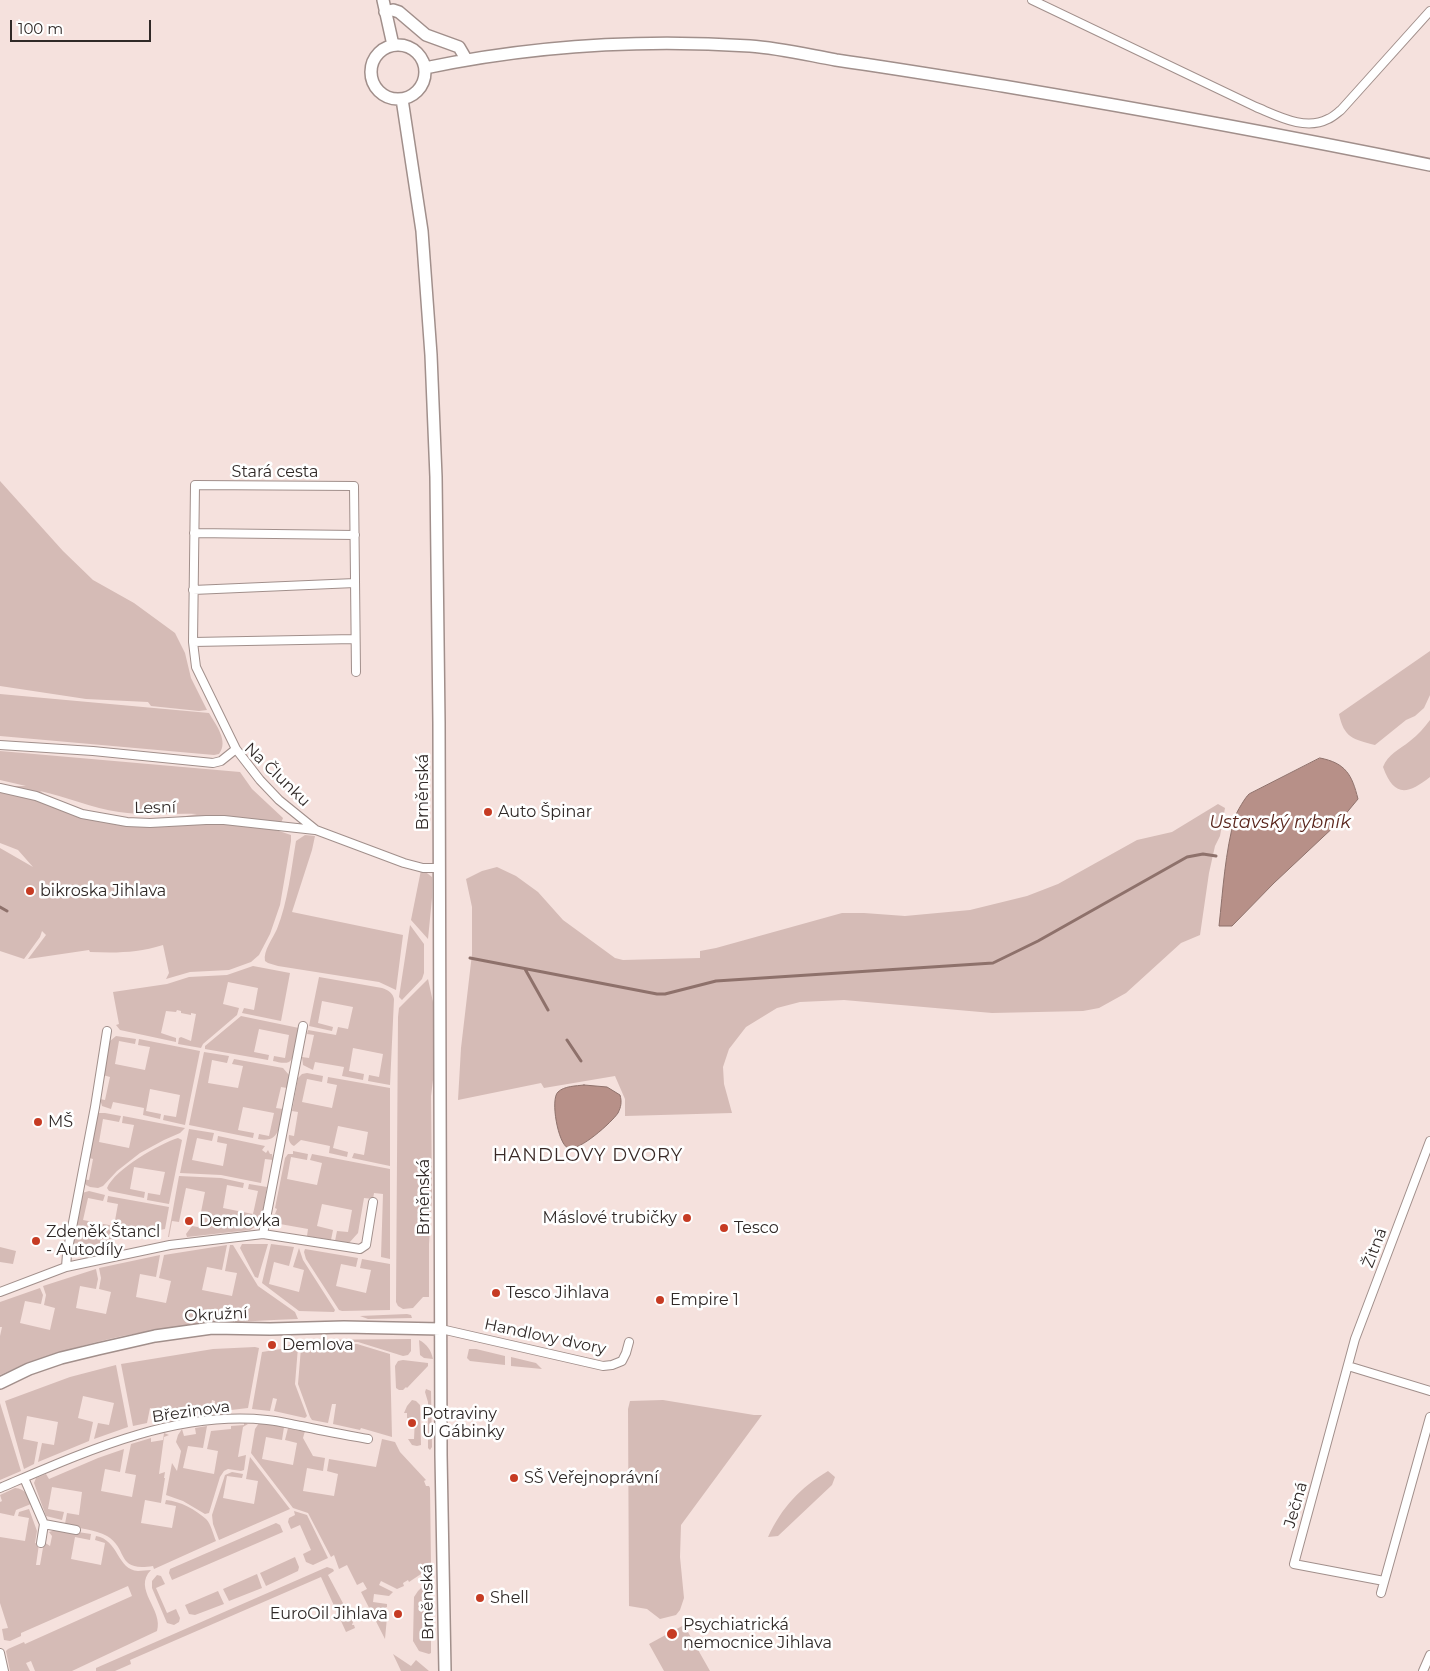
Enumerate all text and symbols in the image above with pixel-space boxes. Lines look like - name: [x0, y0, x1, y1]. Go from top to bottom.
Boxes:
- scale bar: [12, 10, 154, 42]
- text: 100 m: [18, 19, 63, 38]
- street label: Stará cesta: [232, 462, 318, 482]
- street label: Na Člunku: [240, 739, 314, 811]
- street label: Brněnská: [413, 754, 433, 830]
- street label: Lesní: [134, 798, 176, 818]
- place label: Auto Špinar: [498, 802, 592, 822]
- marker: Auto Špinar: [482, 806, 494, 818]
- water label: Ustavský rybník: [1209, 812, 1351, 834]
- place label: bikroska Jihlava: [40, 881, 166, 901]
- marker: bikroska Jihlava: [24, 885, 36, 897]
- place label: MŠ: [48, 1112, 73, 1132]
- marker: MŠ: [32, 1116, 44, 1128]
- district label: HANDLOVY DVORY: [491, 1145, 685, 1167]
- street label: Brněnská: [414, 1159, 434, 1235]
- place label: Máslové trubičky: [543, 1208, 677, 1228]
- place label: Demlovka: [199, 1211, 280, 1231]
- marker: Máslové trubičky: [681, 1212, 693, 1224]
- marker: Demlovka: [183, 1215, 195, 1227]
- place label: Tesco: [734, 1218, 779, 1238]
- place label: Zdeněk Štancl - Autodíly: [46, 1222, 160, 1260]
- marker: Tesco: [718, 1222, 730, 1234]
- street label: Žitná: [1359, 1225, 1391, 1271]
- marker: Zdeněk Štancl - Autodíly: [30, 1235, 42, 1247]
- place label: Tesco Jihlava: [506, 1283, 609, 1303]
- marker: Tesco Jihlava: [490, 1287, 502, 1299]
- place label: Empire 1: [670, 1290, 739, 1310]
- marker: Empire 1: [654, 1294, 666, 1306]
- street label: Okružní: [184, 1304, 248, 1326]
- street label: Handlovy dvory: [482, 1315, 608, 1359]
- place label: Demlova: [282, 1335, 354, 1355]
- marker: Demlova: [266, 1339, 278, 1351]
- street label: Březinova: [151, 1397, 231, 1427]
- place label: Potraviny U Gábinky: [422, 1404, 504, 1442]
- marker: Potraviny U Gábinky: [406, 1417, 418, 1429]
- place label: SŠ Veřejnoprávní: [524, 1468, 659, 1488]
- marker: SŠ Veřejnoprávní: [508, 1472, 520, 1484]
- street label: Ječná: [1280, 1480, 1312, 1530]
- street label: Brněnská: [418, 1564, 438, 1640]
- place label: Shell: [490, 1588, 529, 1608]
- marker: Shell: [474, 1592, 486, 1604]
- place label: EuroOil Jihlava: [270, 1604, 388, 1624]
- marker: EuroOil Jihlava: [392, 1608, 404, 1620]
- place label: Psychiatrická nemocnice Jihlava: [683, 1615, 832, 1653]
- marker: Psychiatrická nemocnice Jihlava: [665, 1627, 679, 1641]

